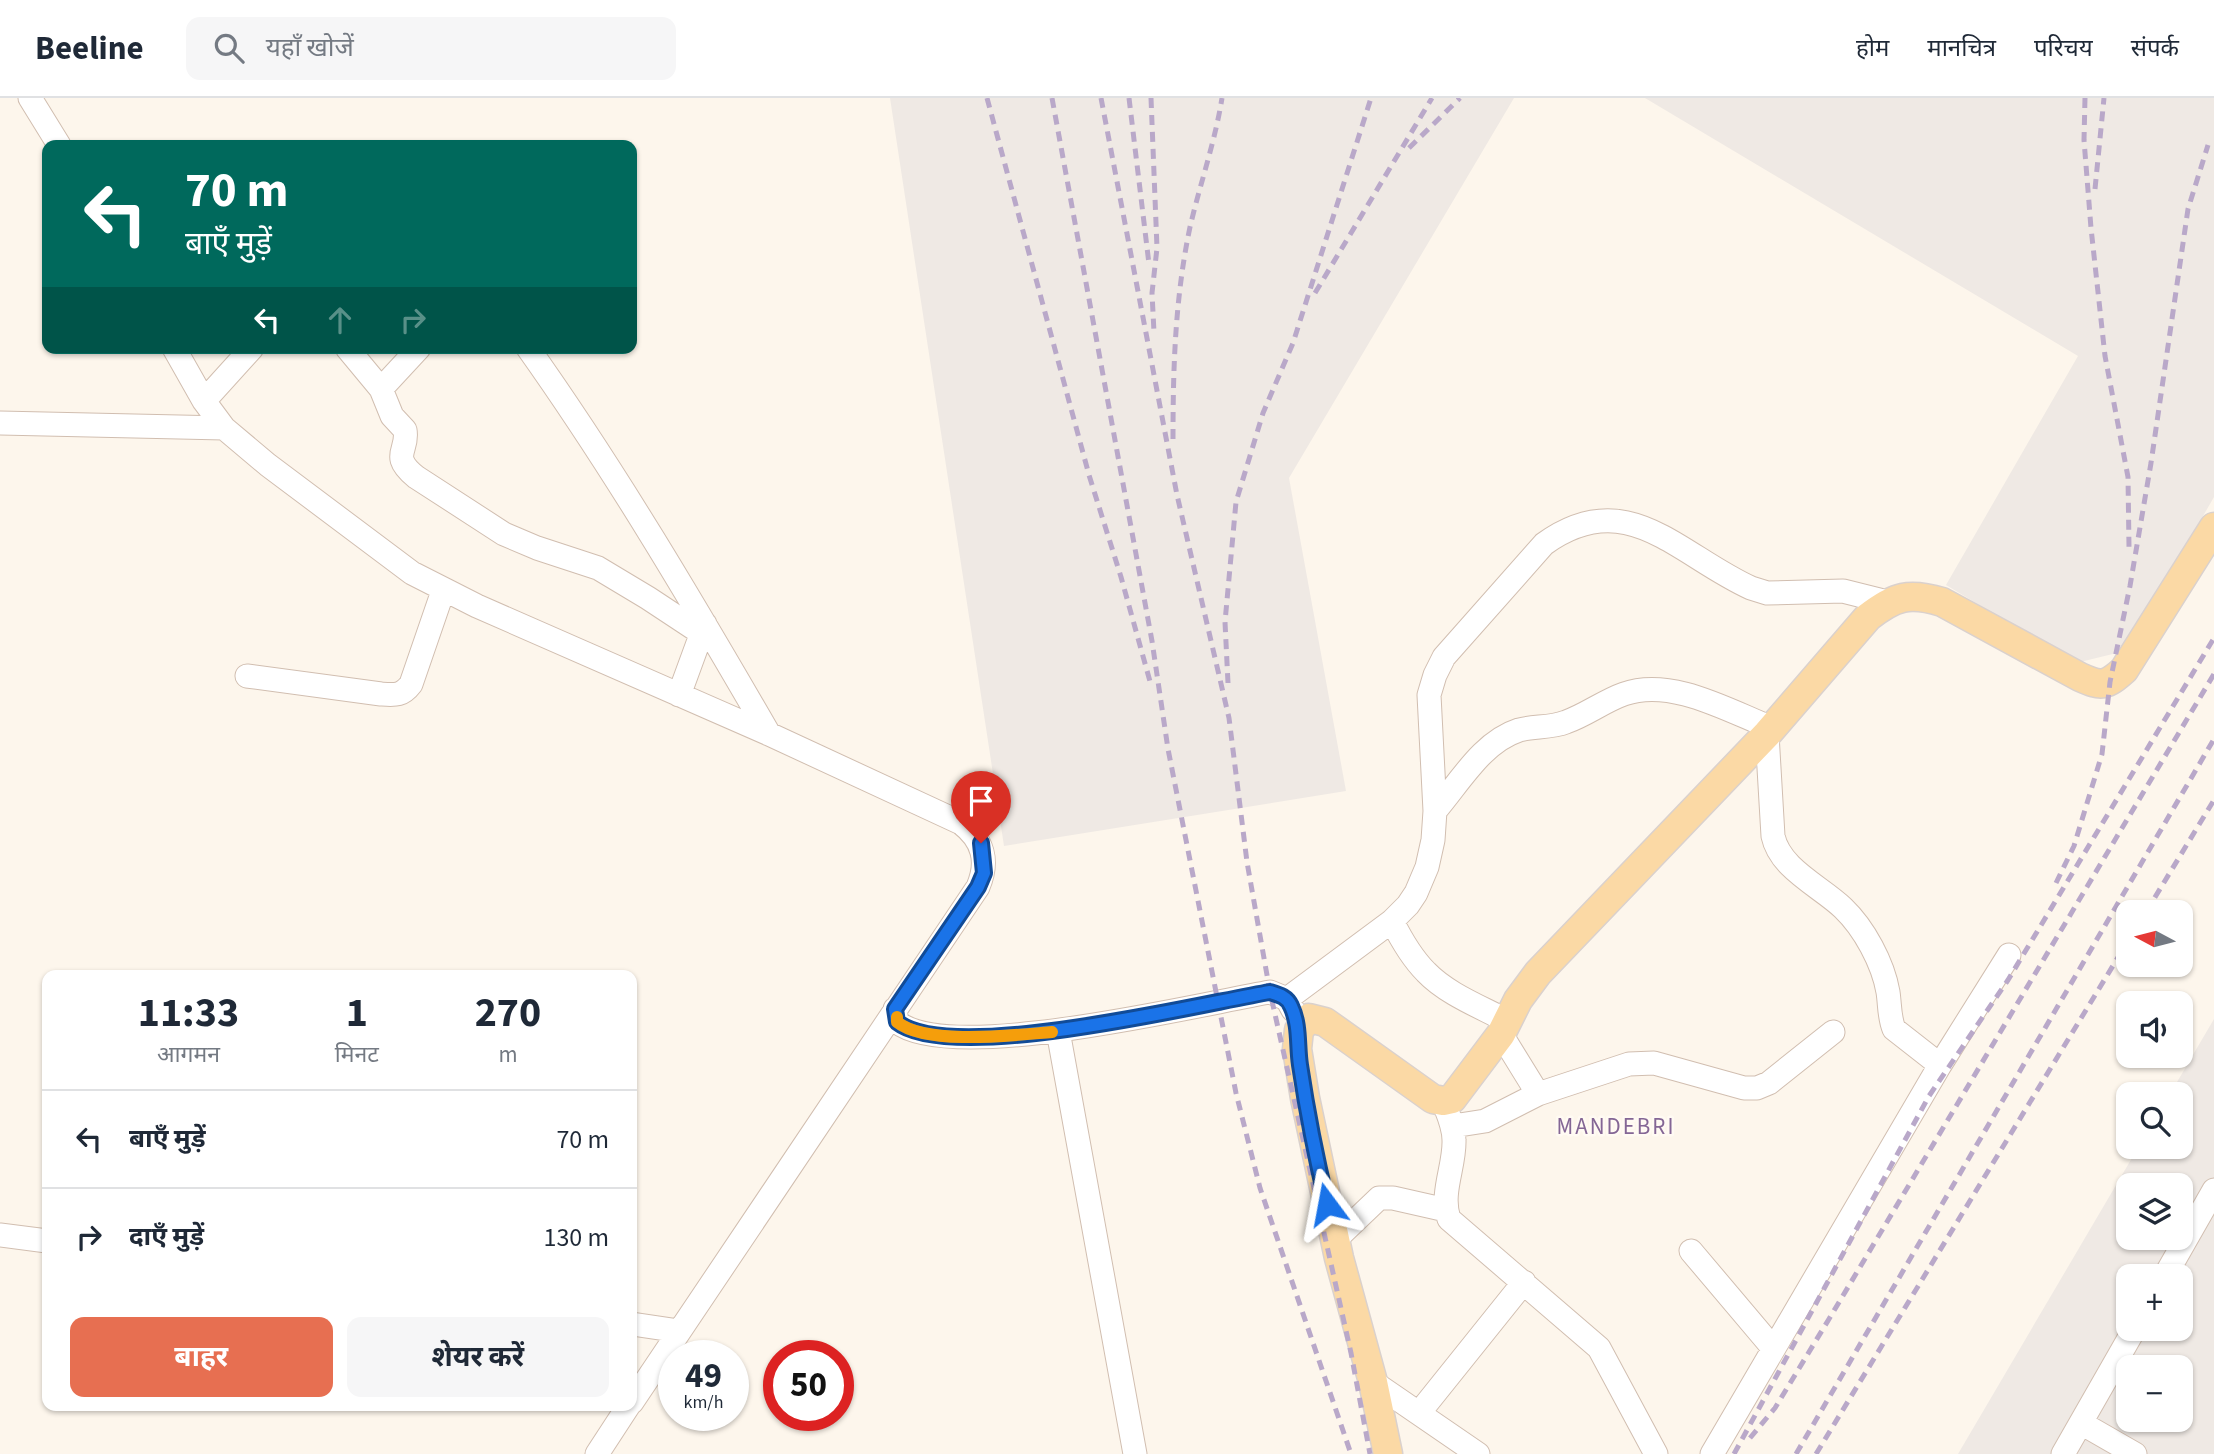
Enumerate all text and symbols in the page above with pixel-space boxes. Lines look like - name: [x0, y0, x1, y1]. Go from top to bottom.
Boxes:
- search box: [186, 17, 676, 80]
- text: Beeline: [35, 25, 144, 72]
- icon: search: [210, 29, 248, 67]
- text: यहाँ खोजें: [266, 29, 354, 66]
- text: होम: [1856, 31, 1889, 66]
- text: मानचित्र: [1927, 31, 1996, 66]
- text: परिचय: [2034, 31, 2093, 66]
- text: संपर्क: [2131, 31, 2179, 66]
- text: 70 m: [185, 156, 289, 226]
- icon: left: [70, 168, 161, 259]
- text: बाएँ मुड़ें: [185, 221, 272, 267]
- icon: left: [248, 301, 286, 339]
- icon: ahead: [321, 301, 359, 339]
- icon: right: [394, 301, 432, 339]
- pin: [951, 771, 1011, 843]
- icon: arrive: [962, 782, 1000, 820]
- north arrow: [2116, 900, 2193, 976]
- map controls: [2116, 900, 2193, 1432]
- text: 11:33: [138, 983, 239, 1043]
- text: 1: [346, 983, 368, 1043]
- text: 270: [475, 983, 541, 1043]
- button: sound: [2116, 991, 2193, 1068]
- text: आगमन: [157, 1038, 220, 1071]
- text: मिनट: [335, 1038, 379, 1071]
- text: m: [498, 1038, 517, 1071]
- button: search: [2116, 1082, 2193, 1159]
- district label: MANDEBRI: [1556, 1110, 1676, 1143]
- icon: left: [70, 1120, 108, 1158]
- text: बाएँ मुड़ें: [129, 1120, 206, 1157]
- text: 70 m: [556, 1121, 609, 1158]
- position arrow: [1290, 1167, 1364, 1241]
- button: layers: [2116, 1173, 2193, 1250]
- icon: right: [70, 1218, 108, 1256]
- text: दाएँ मुड़ें: [129, 1218, 204, 1255]
- text: 130 m: [543, 1219, 609, 1256]
- button: +: [2116, 1264, 2193, 1341]
- button: बाहर: [70, 1317, 333, 1397]
- button: शेयर करें: [347, 1317, 609, 1397]
- speed limit sign: 50: [763, 1340, 854, 1431]
- text: 49: [685, 1351, 722, 1401]
- button: −: [2116, 1355, 2193, 1432]
- text: km/h: [684, 1390, 723, 1415]

